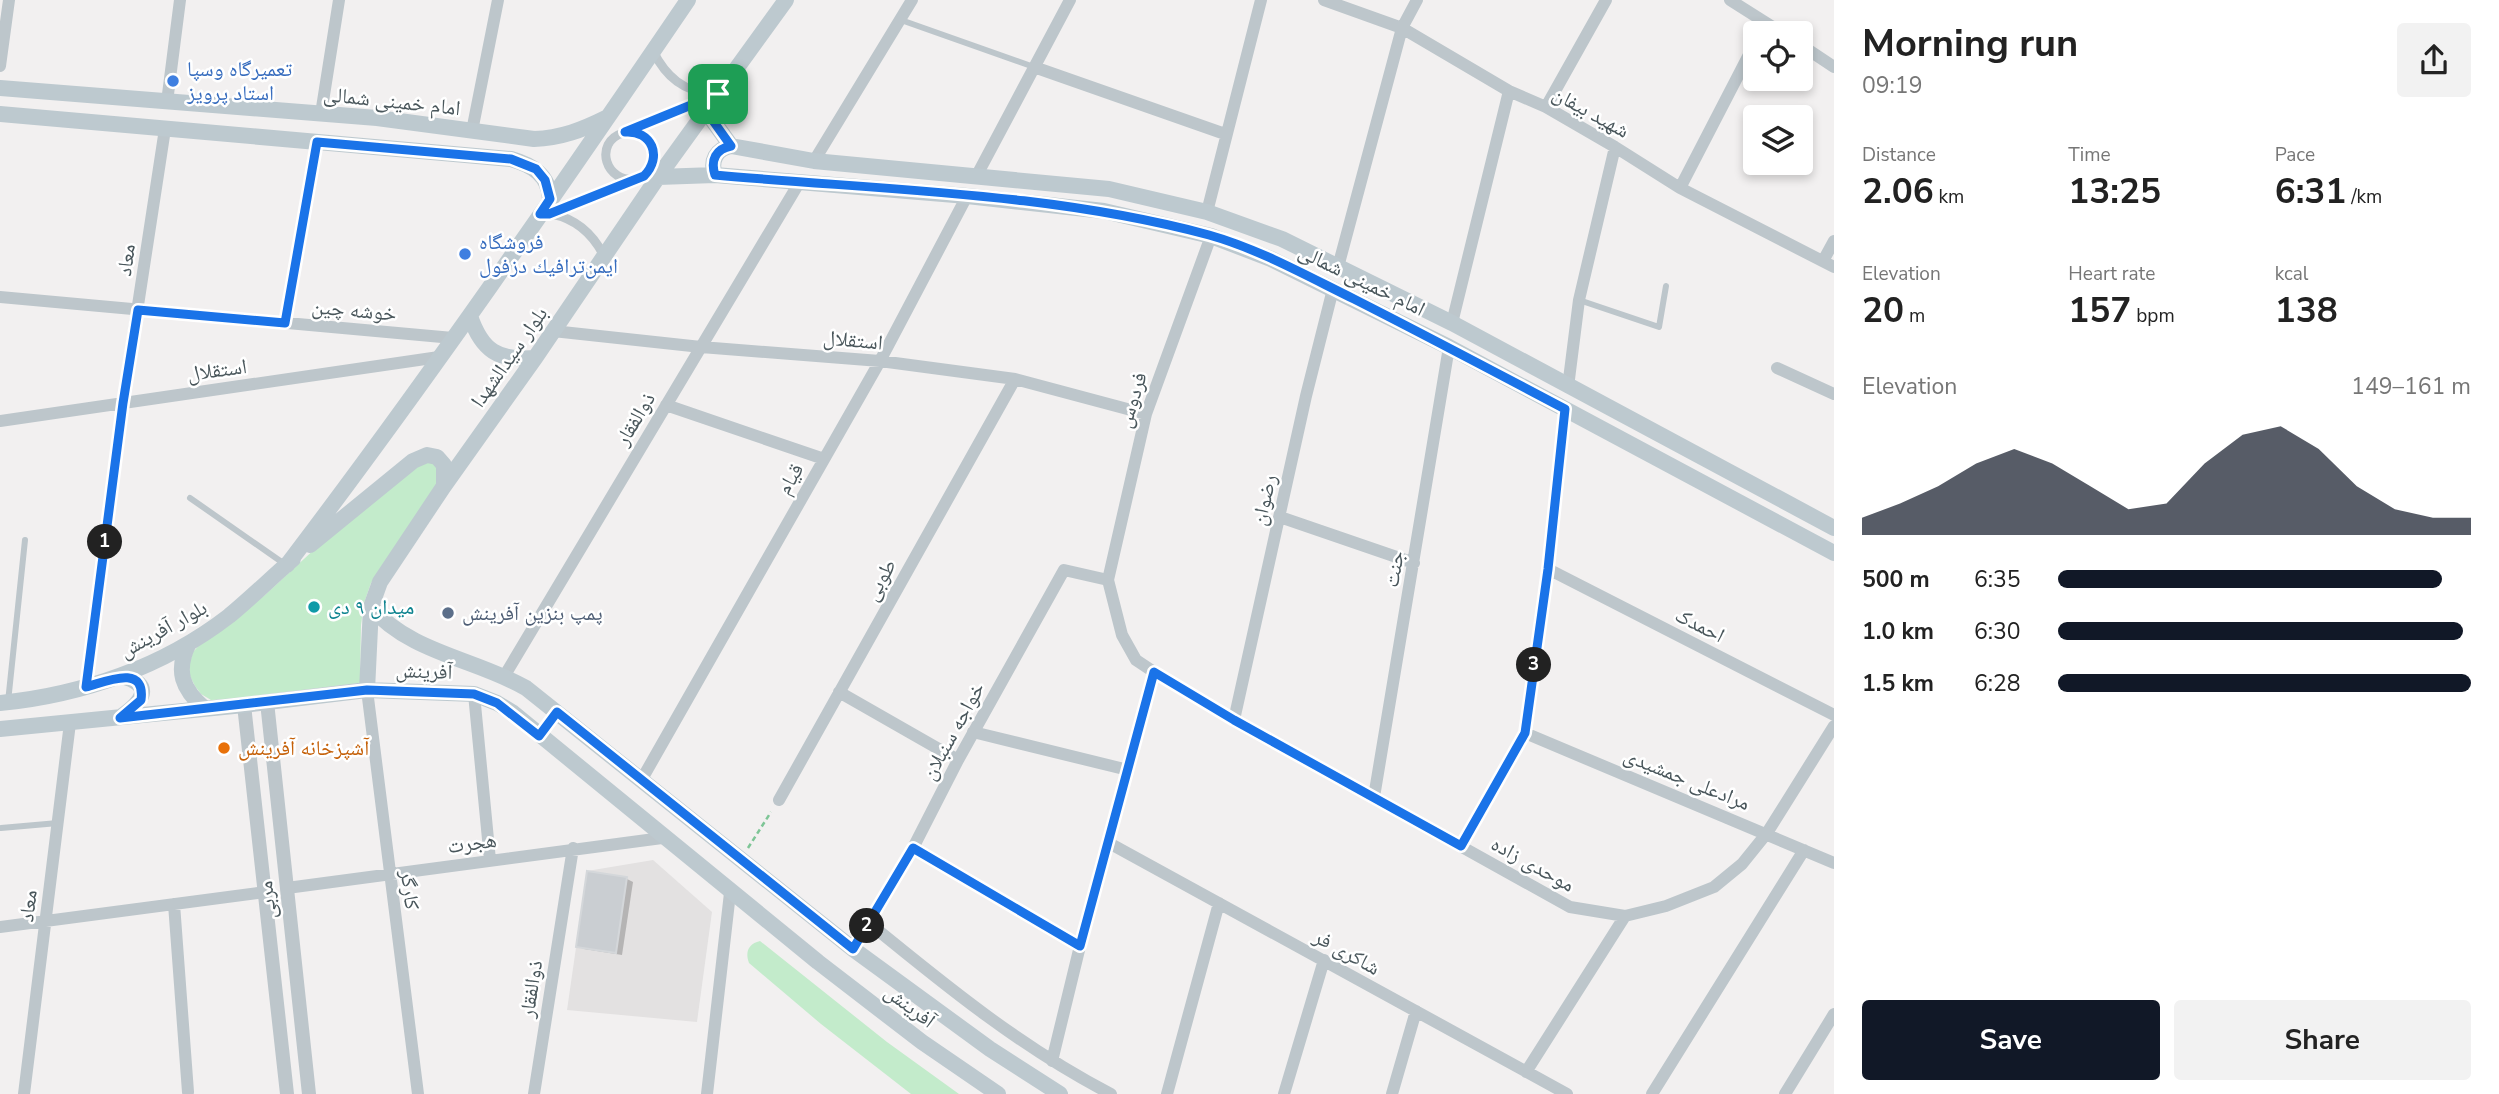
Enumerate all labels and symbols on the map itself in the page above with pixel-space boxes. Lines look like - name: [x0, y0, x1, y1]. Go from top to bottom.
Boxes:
- place label: تعمیرگاه وسپا استاد پرویز: [186, 55, 292, 107]
- pin: [688, 64, 748, 124]
- marker: تعمیرگاه وسپا استاد پرویز: [165, 73, 181, 89]
- street label: شهید بیفان: [1548, 79, 1634, 145]
- street label: امام خمینی شمالی: [322, 80, 462, 122]
- place label: فروشگاه ايمن‌ترافيك دزفول: [479, 228, 618, 280]
- street label: امام خمینی شمالی: [1294, 237, 1430, 323]
- street label: معاد: [110, 242, 142, 278]
- marker: فروشگاه ايمن‌ترافيك دزفول: [457, 246, 473, 262]
- street label: خوشه چین: [310, 292, 398, 328]
- street label: بلوار سیدالشهدا: [464, 301, 554, 413]
- street label: استقلال: [822, 323, 884, 357]
- street label: استقلال: [185, 352, 249, 388]
- street label: فردوس: [1110, 369, 1154, 431]
- street label: ذوالفقار: [608, 387, 662, 452]
- street label: قیام: [770, 458, 810, 500]
- street label: رضوان: [1245, 472, 1283, 528]
- pin: 1: [88, 524, 122, 560]
- street label: جنت: [1377, 549, 1411, 589]
- street label: طوبی: [857, 554, 903, 606]
- street label: بلوار آفرینش: [114, 593, 212, 665]
- place label: میدان ۹ دی: [328, 593, 414, 621]
- marker: میدان ۹ دی: [306, 599, 322, 615]
- place label: پمپ بنزین آفرینش: [462, 599, 603, 627]
- street label: احمدک: [1670, 601, 1730, 649]
- marker: پمپ بنزین آفرینش: [440, 605, 456, 621]
- pin: 3: [1516, 648, 1552, 682]
- street label: آفرینش: [395, 656, 454, 686]
- street label: خواجه سنبلان: [915, 677, 991, 785]
- place label: آشپزخانه آفرینش: [238, 734, 370, 762]
- marker: آشپزخانه آفرینش: [216, 740, 232, 756]
- street label: مرادعلی جمشیدی: [1620, 741, 1754, 817]
- street label: هجرت: [446, 826, 498, 860]
- street label: موحدی زاده: [1486, 830, 1580, 898]
- street label: کارگر: [394, 868, 426, 912]
- street label: مربی: [251, 880, 283, 920]
- street label: معاد: [12, 888, 44, 924]
- pin: 2: [850, 908, 884, 944]
- street label: شاکری فر: [1308, 922, 1385, 982]
- street label: ذوالفقار: [513, 958, 549, 1021]
- street label: آفرینش: [879, 978, 942, 1035]

